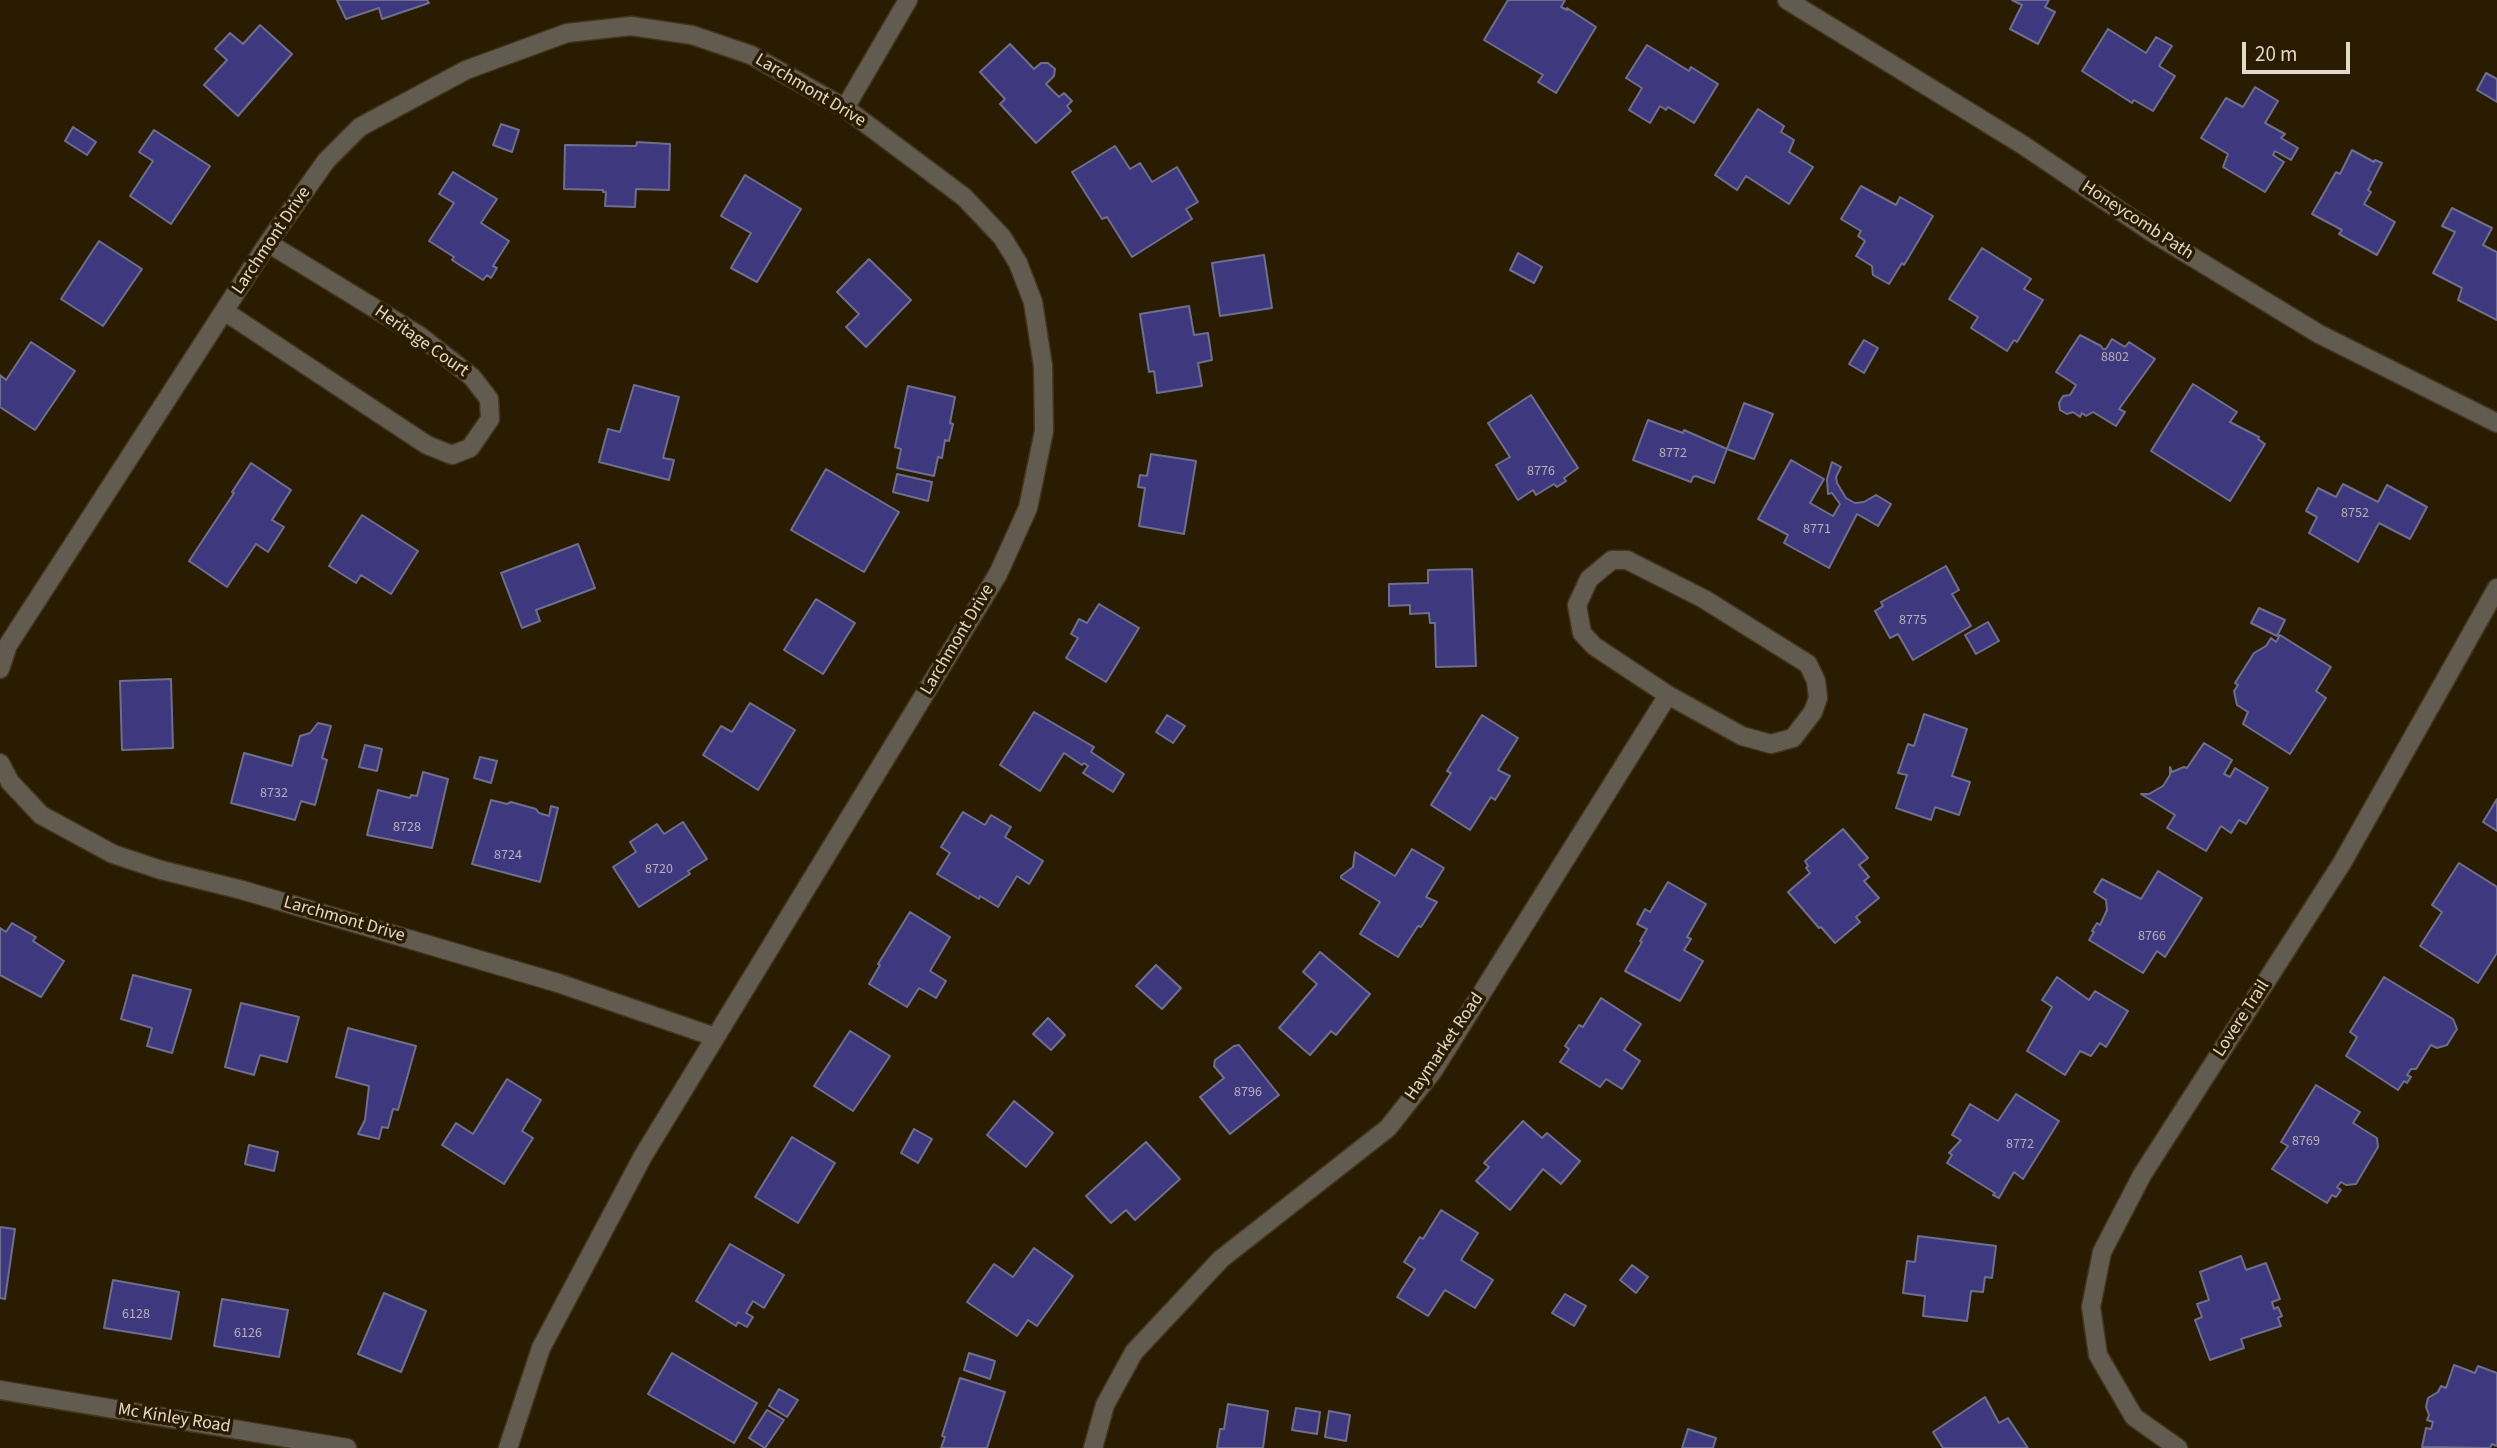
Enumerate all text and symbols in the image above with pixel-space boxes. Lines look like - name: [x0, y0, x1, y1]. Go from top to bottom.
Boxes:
- scale bar: [2245, 28, 2354, 72]
- text: 20 m: [2255, 39, 2297, 69]
- street label: Larchmont Drive: [751, 50, 869, 132]
- street label: Honeycomb Path: [2077, 177, 2197, 265]
- street label: Larchmont Drive: [228, 183, 316, 299]
- street label: Heritage Court: [370, 302, 472, 382]
- house number: 8802: [2101, 350, 2129, 366]
- house number: 8772: [1659, 446, 1687, 462]
- house number: 8776: [1527, 464, 1555, 480]
- house number: 8752: [2341, 506, 2369, 522]
- house number: 8771: [1803, 522, 1831, 538]
- street label: Larchmont Drive: [917, 581, 999, 699]
- house number: 8775: [1899, 613, 1927, 629]
- house number: 8732: [260, 786, 288, 802]
- house number: 8728: [393, 820, 421, 836]
- house number: 8724: [494, 848, 522, 864]
- house number: 8720: [645, 862, 673, 878]
- street label: Larchmont Drive: [281, 892, 407, 948]
- house number: 8766: [2138, 929, 2166, 945]
- street label: Lovere Trail: [2209, 977, 2275, 1061]
- street label: Haymarket Road: [1401, 989, 1489, 1105]
- house number: 8796: [1234, 1085, 1262, 1101]
- house number: 8769: [2292, 1134, 2320, 1150]
- house number: 8772: [2006, 1137, 2034, 1153]
- house number: 6128: [122, 1307, 150, 1323]
- house number: 6126: [234, 1326, 262, 1342]
- street label: Mc Kinley Road: [116, 1399, 232, 1439]

